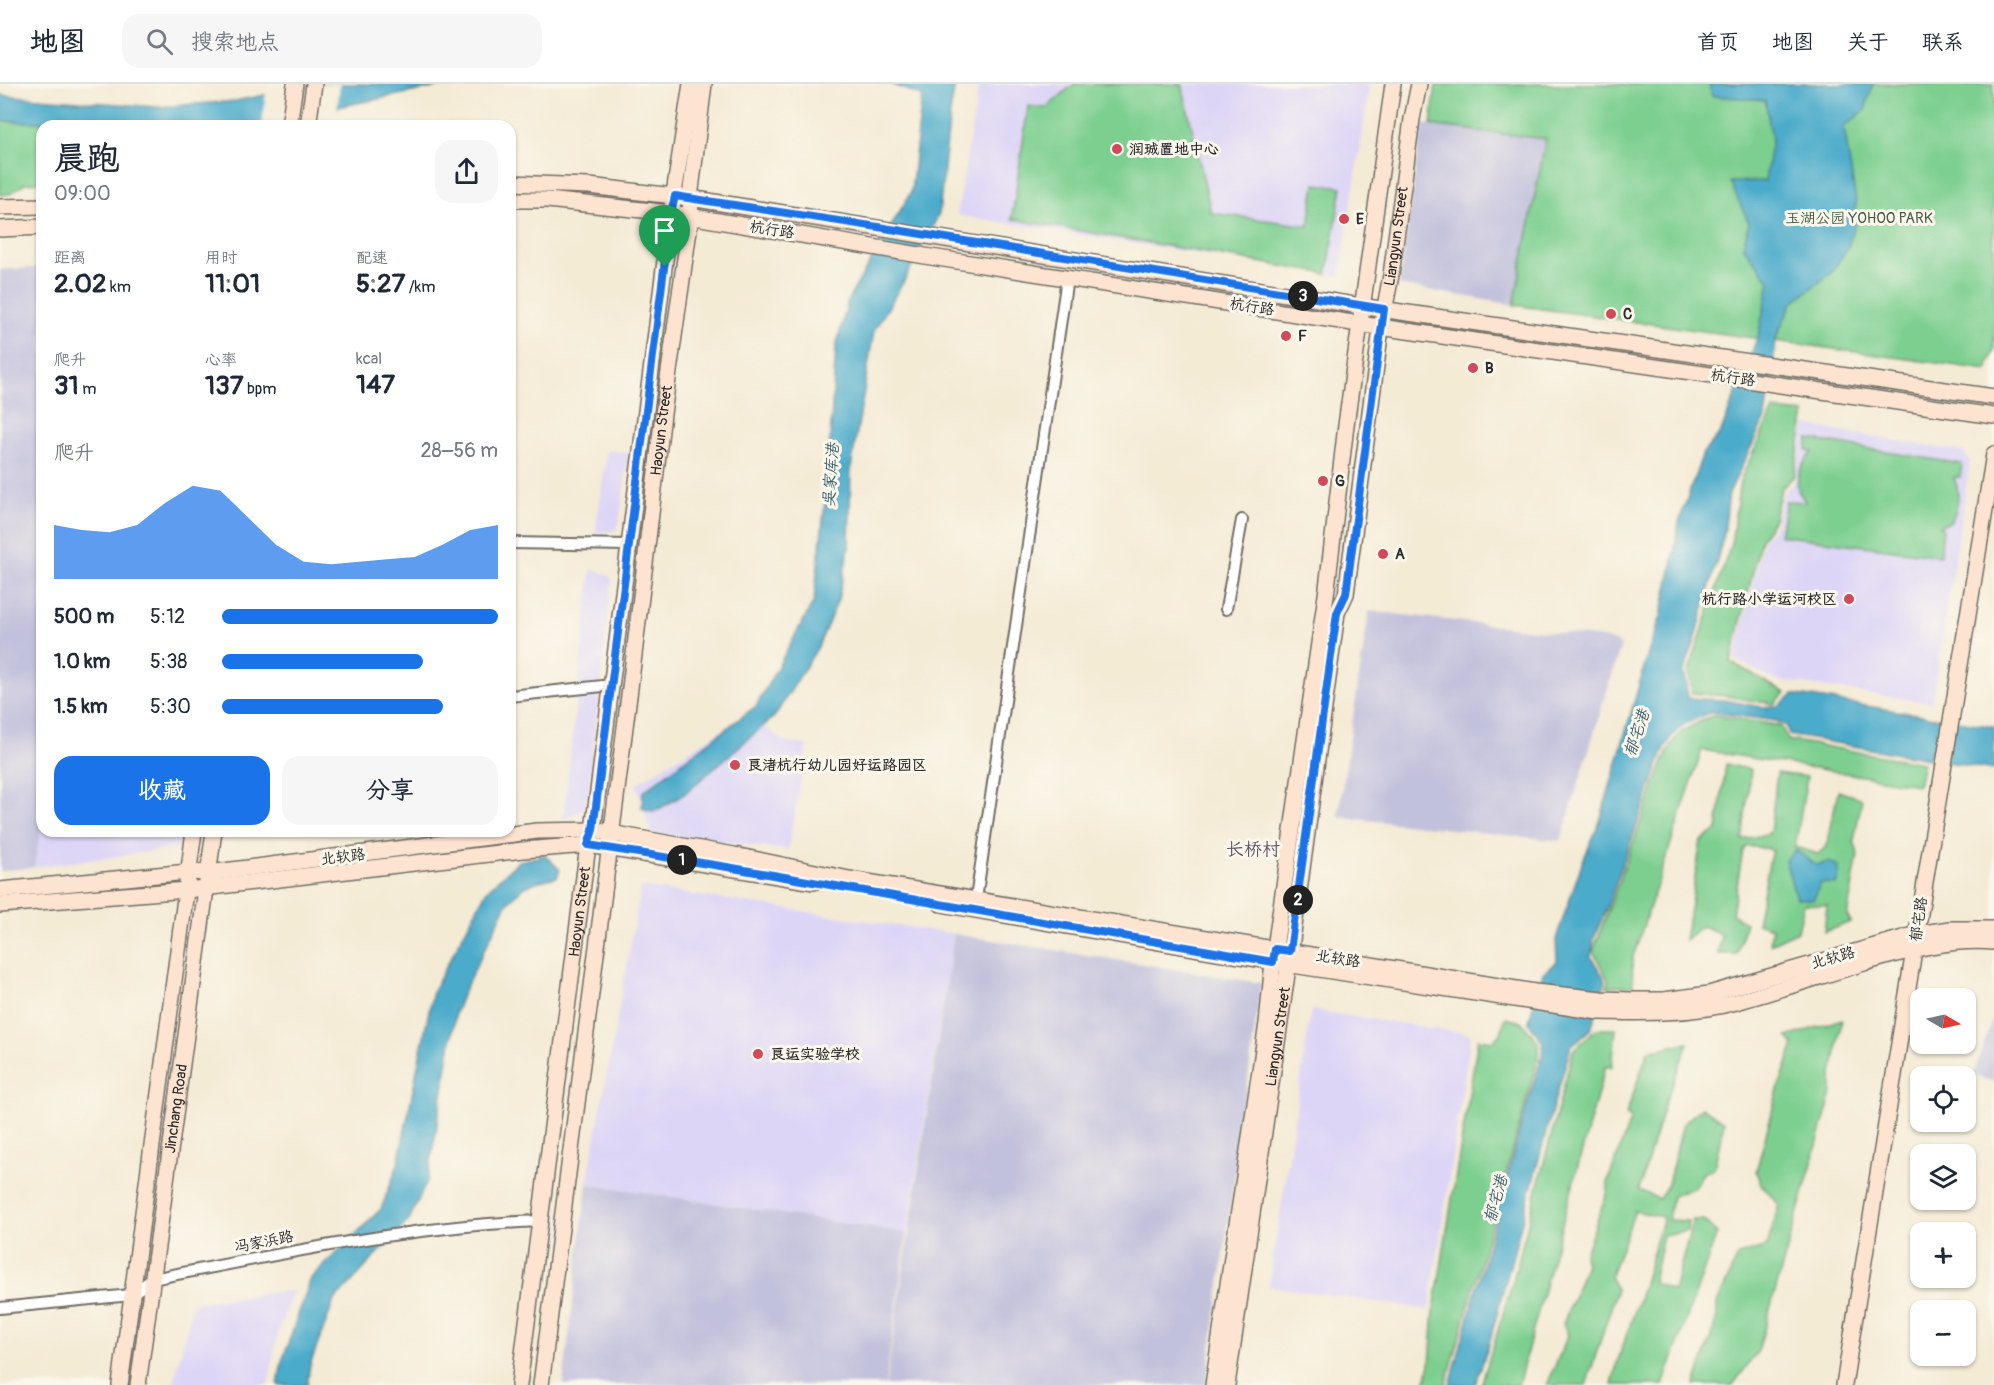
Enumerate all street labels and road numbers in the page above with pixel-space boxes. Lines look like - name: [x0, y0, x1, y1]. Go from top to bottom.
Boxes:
- street label: Liangyun Street: [1380, 185, 1412, 288]
- street label: 杭行路: [748, 217, 796, 243]
- street label: 杭行路: [1228, 294, 1276, 320]
- street label: 杭行路: [1709, 365, 1757, 391]
- street label: Haoyun Street: [646, 383, 677, 477]
- street label: 北软路: [320, 845, 366, 869]
- street label: Haoyun Street: [564, 865, 595, 958]
- street label: 郁宅路: [1906, 895, 1932, 943]
- street label: 北软路: [1809, 943, 1857, 973]
- street label: 北软路: [1314, 946, 1362, 972]
- street label: Liangyun Street: [1261, 985, 1295, 1088]
- street label: Jinchang Road: [160, 1063, 191, 1154]
- street label: 冯家浜路: [233, 1227, 295, 1257]

